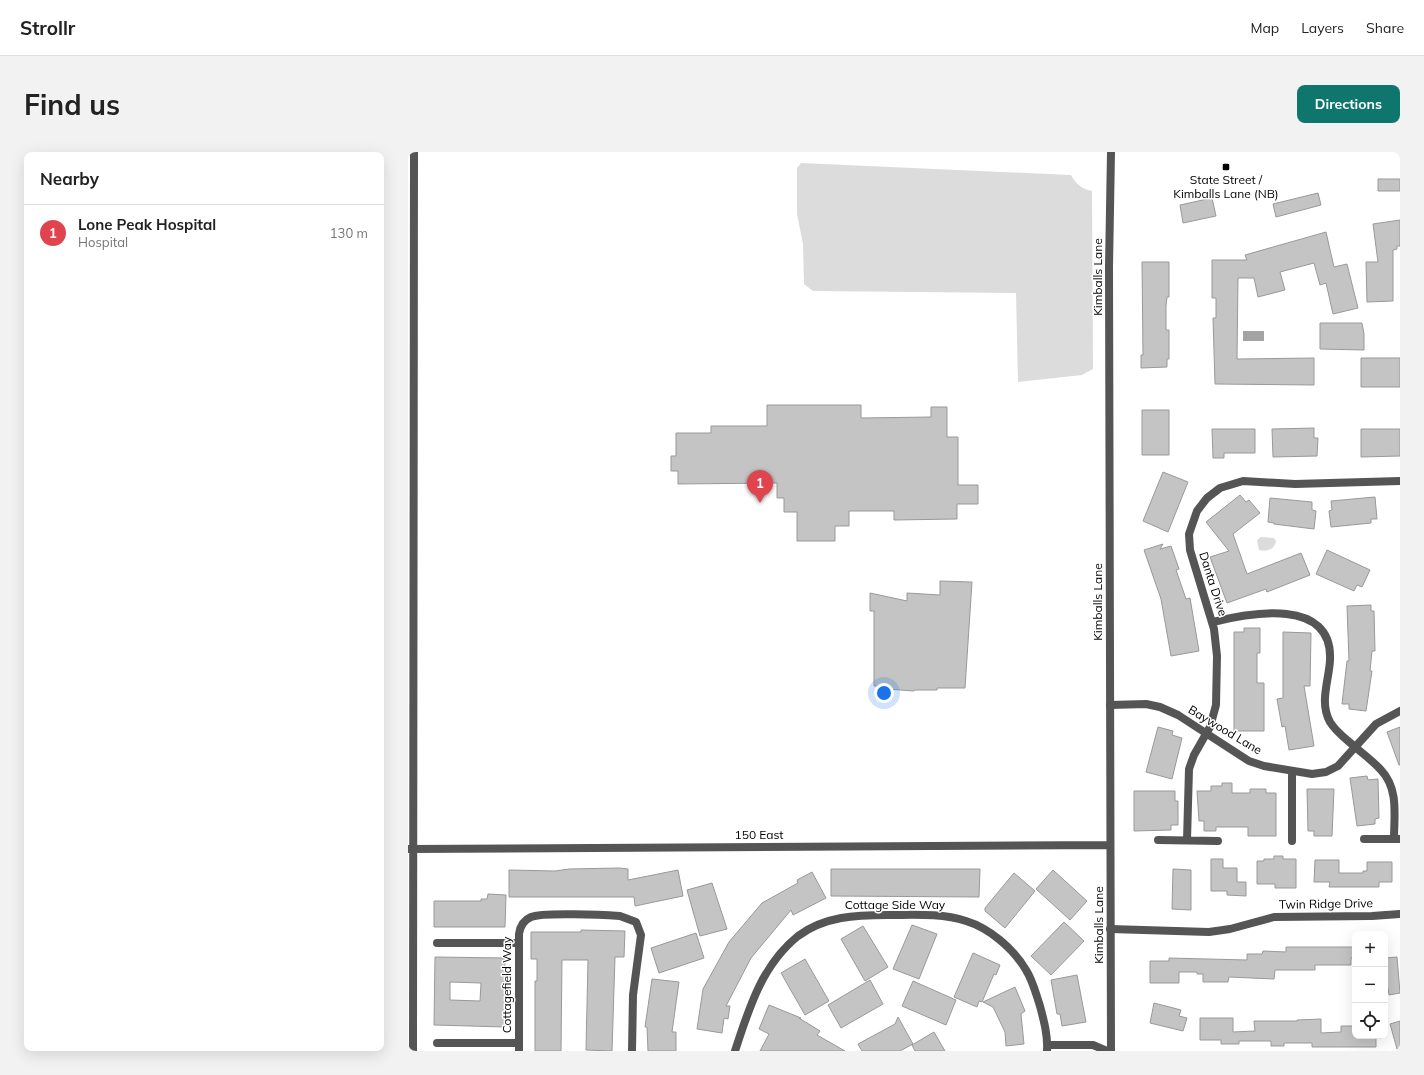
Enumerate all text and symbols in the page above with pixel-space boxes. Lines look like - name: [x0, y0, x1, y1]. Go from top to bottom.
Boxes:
- text: Strollr: [20, 16, 75, 40]
- text: Map: [1250, 19, 1279, 37]
- text: Layers: [1301, 19, 1344, 37]
- text: Share: [1366, 19, 1404, 37]
- button: Directions: [1297, 85, 1400, 123]
- text: Find us: [24, 87, 120, 122]
- marker: State Street / Kimballs Lane (NB): [1221, 162, 1231, 172]
- text: Nearby: [40, 168, 99, 189]
- place label: State Street / Kimballs Lane (NB): [1173, 172, 1279, 201]
- text: Lone Peak Hospital: [78, 215, 216, 234]
- text: 1: [49, 225, 57, 241]
- text: 130 m: [330, 225, 368, 241]
- text: Hospital: [78, 234, 128, 250]
- street label: Kimballs Lane: [1090, 238, 1105, 316]
- pin: 1: [747, 470, 773, 503]
- street label: Danta Drive: [1196, 550, 1231, 618]
- street label: Kimballs Lane: [1090, 563, 1105, 641]
- your location: [874, 683, 894, 703]
- street label: Baywood Lane: [1186, 702, 1265, 758]
- street label: 150 East: [735, 827, 784, 842]
- street label: Kimballs Lane: [1091, 886, 1106, 964]
- street label: Twin Ridge Drive: [1279, 895, 1373, 912]
- street label: Cottage Side Way: [845, 897, 946, 912]
- map controls: [1352, 931, 1388, 1039]
- button: +: [1352, 931, 1388, 967]
- street label: Cottagefield Way: [499, 936, 514, 1033]
- button: −: [1352, 967, 1388, 1003]
- button: locate: [1352, 1003, 1388, 1039]

